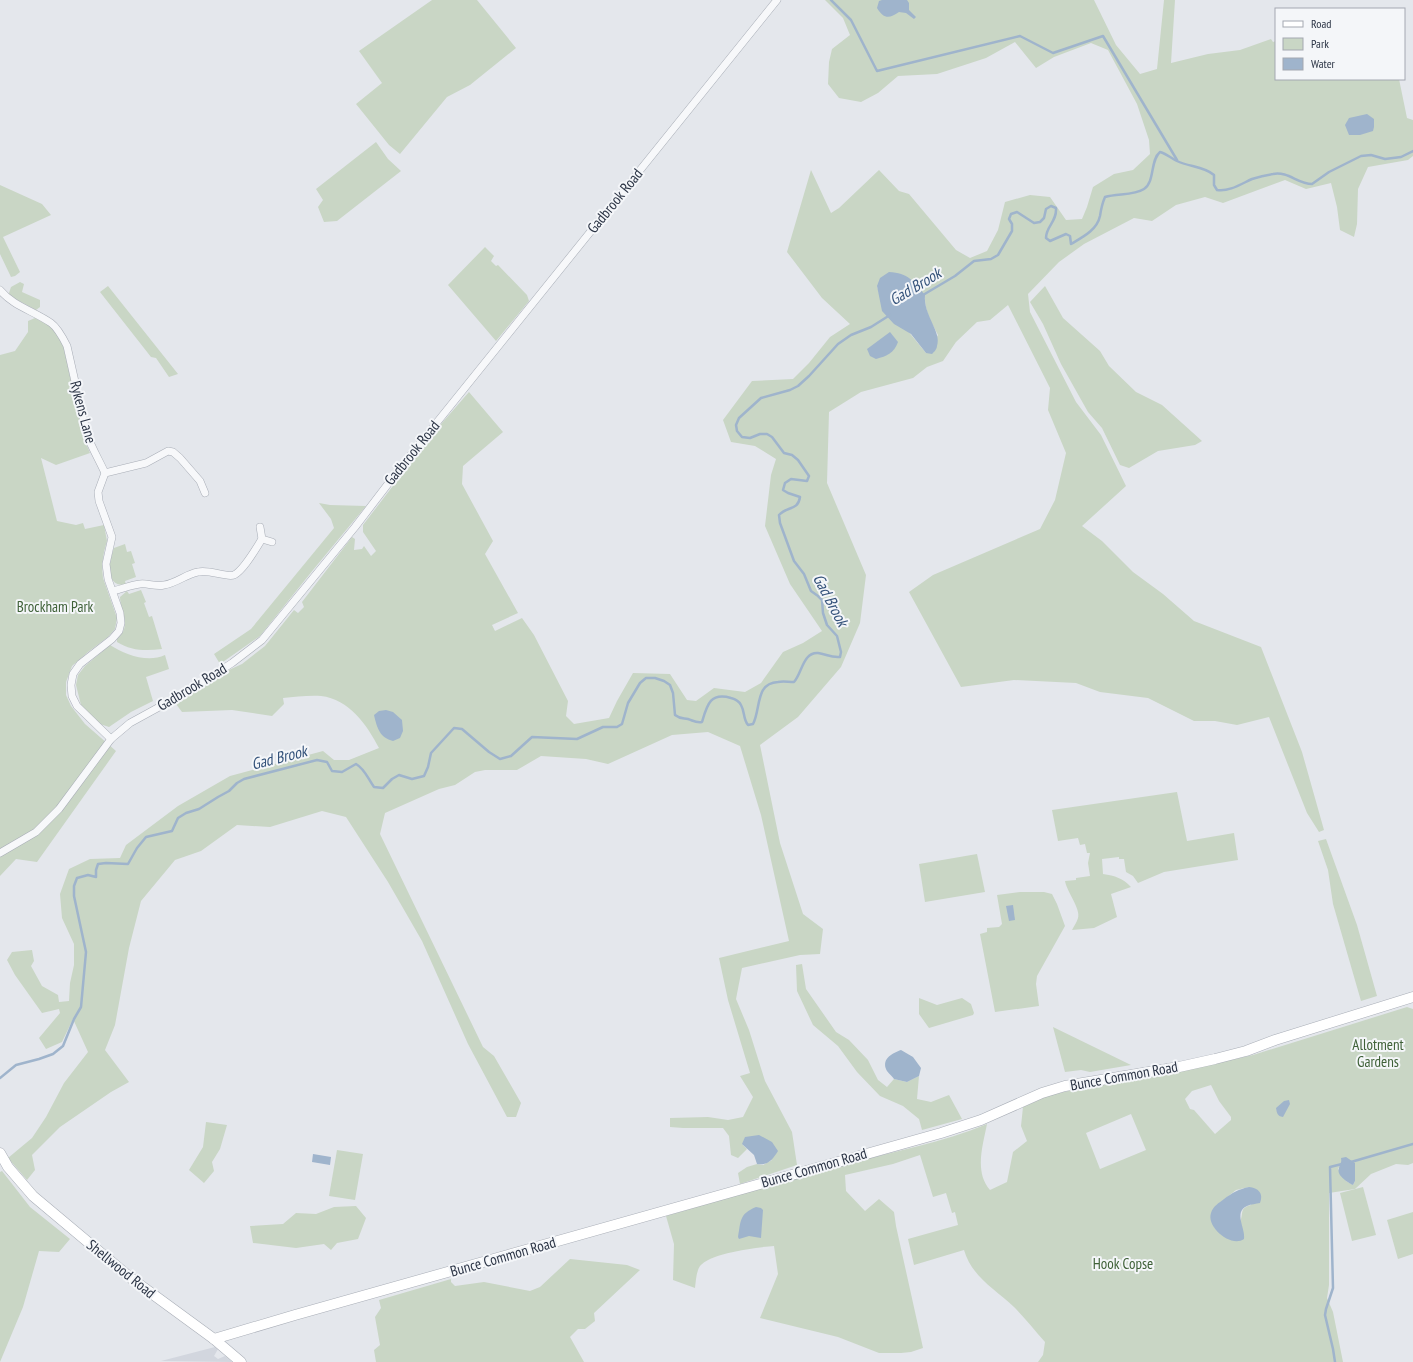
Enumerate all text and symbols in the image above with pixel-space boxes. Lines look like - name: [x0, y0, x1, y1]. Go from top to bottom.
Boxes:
- legend: [1275, 8, 1405, 80]
- text: Road: [1311, 16, 1331, 31]
- text: Park: [1311, 36, 1329, 51]
- text: Water: [1311, 56, 1336, 71]
- street label: Gadbrook Road: [583, 165, 646, 237]
- water label: Gad Brook: [886, 262, 946, 309]
- street label: Rykens Lane: [66, 379, 101, 445]
- street label: Gadbrook Road: [380, 417, 443, 489]
- water label: Gad Brook: [809, 570, 854, 631]
- park label: Brockham Park: [17, 597, 94, 616]
- street label: Gadbrook Road: [154, 658, 230, 715]
- water label: Gad Brook: [249, 740, 311, 774]
- park label: Allotment Gardens: [1352, 1035, 1404, 1071]
- street label: Bunce Common Road: [1069, 1057, 1179, 1094]
- street label: Bunce Common Road: [759, 1143, 869, 1192]
- street label: Bunce Common Road: [448, 1232, 558, 1281]
- street label: Shellwood Road: [83, 1235, 160, 1302]
- park label: Hook Copse: [1093, 1254, 1153, 1273]

